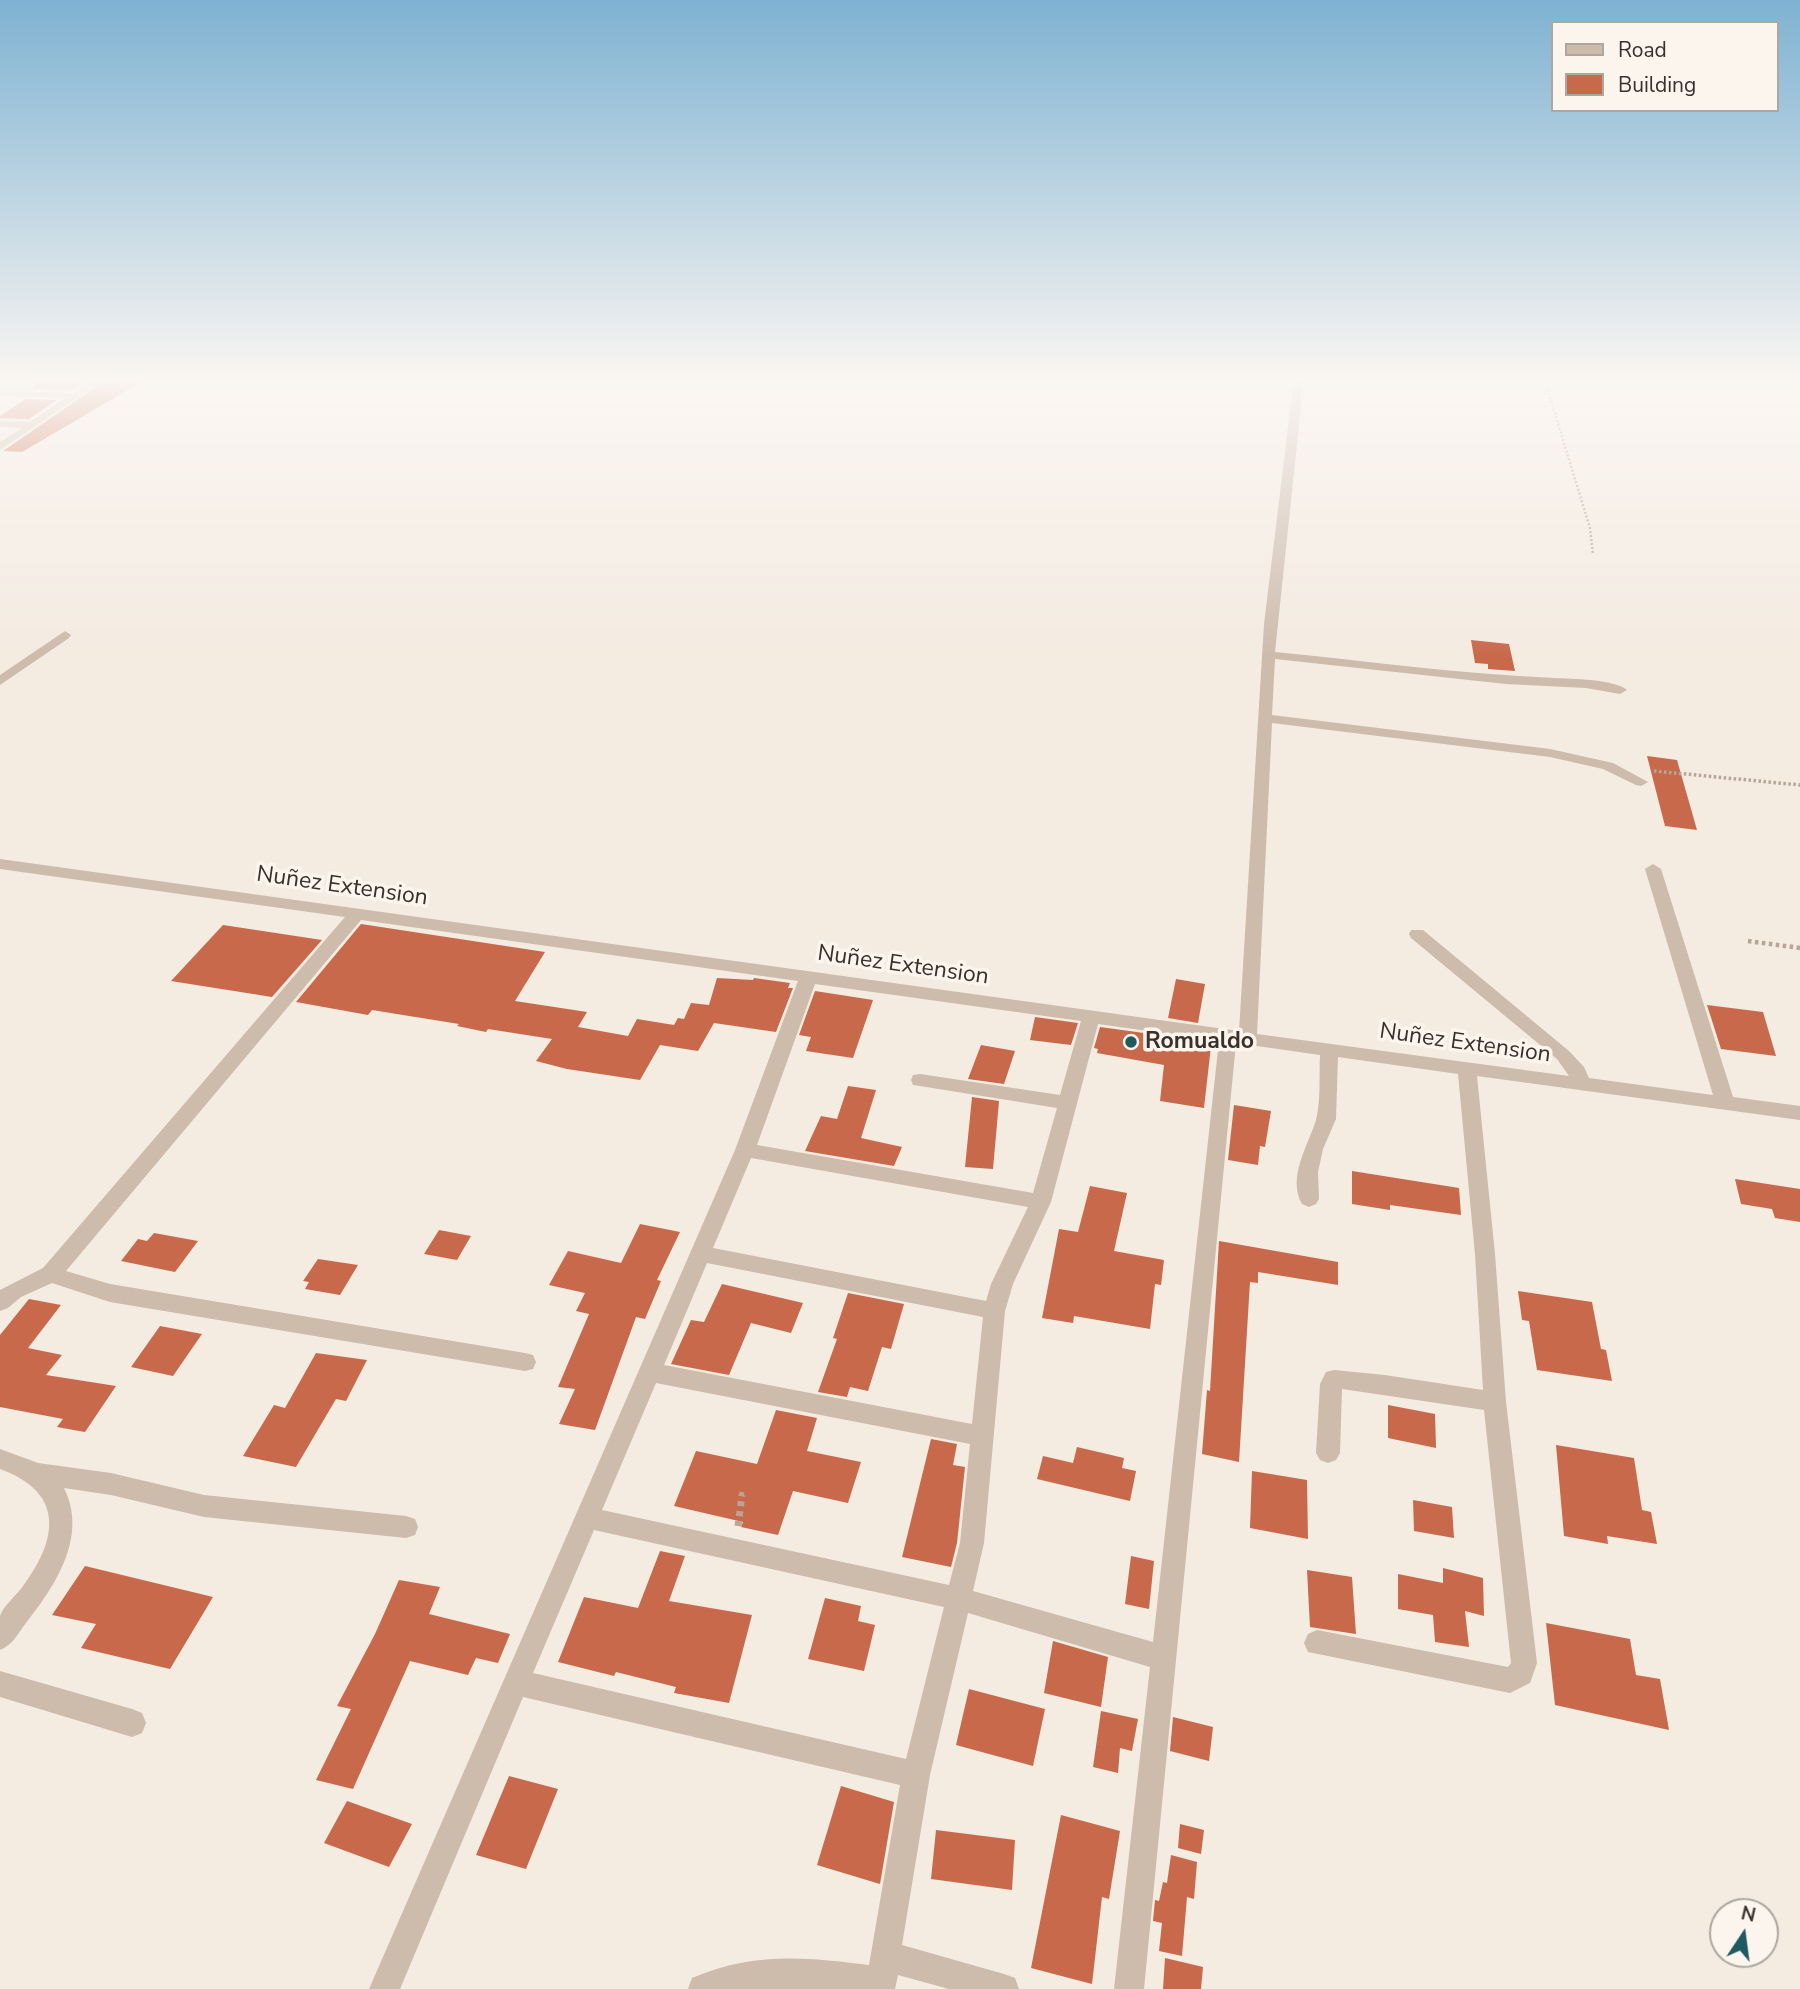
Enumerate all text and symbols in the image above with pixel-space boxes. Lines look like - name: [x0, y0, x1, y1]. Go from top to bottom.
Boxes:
- legend: [1552, 21, 1779, 112]
- text: Road: [1618, 36, 1667, 64]
- text: Building: [1618, 71, 1696, 99]
- street label: Nuñez Extension: [255, 861, 429, 913]
- street label: Nuñez Extension: [816, 940, 990, 992]
- street label: Nuñez Extension: [1378, 1018, 1552, 1070]
- place label: Romualdo: [1145, 1028, 1254, 1056]
- marker: Romualdo: [1123, 1034, 1139, 1050]
- north arrow: [1709, 1898, 1779, 1968]
- text: N: [1738, 1900, 1758, 1929]

